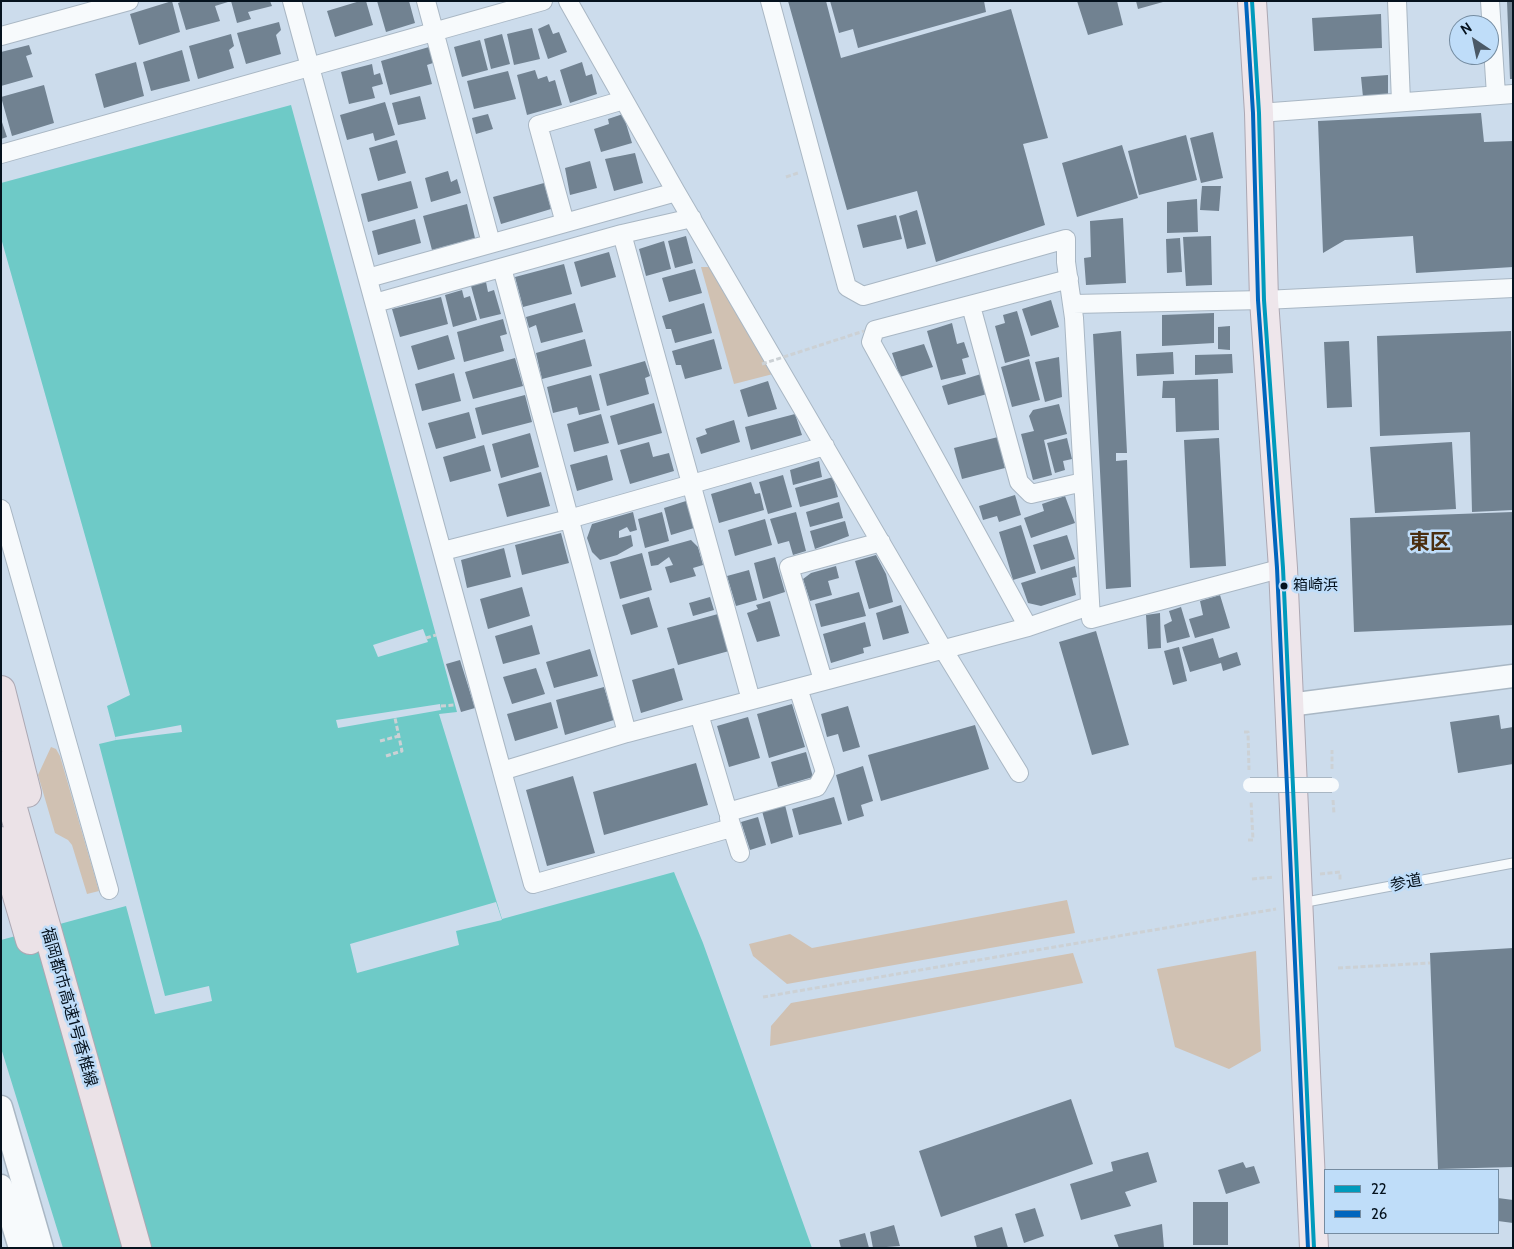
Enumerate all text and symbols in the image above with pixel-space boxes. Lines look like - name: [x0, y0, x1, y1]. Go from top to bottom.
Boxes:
- north arrow: [1449, 15, 1499, 65]
- text: N: [1457, 18, 1475, 39]
- district label: 東区: [1409, 530, 1451, 556]
- place label: 箱崎浜: [1293, 577, 1338, 595]
- marker: 箱崎浜: [1279, 581, 1289, 591]
- street label: 参道: [1388, 871, 1424, 895]
- street label: 福岡都市高速1号香椎線: [37, 925, 101, 1089]
- legend: [1324, 1169, 1499, 1234]
- text: 22: [1371, 1180, 1387, 1198]
- text: 26: [1371, 1205, 1387, 1223]

